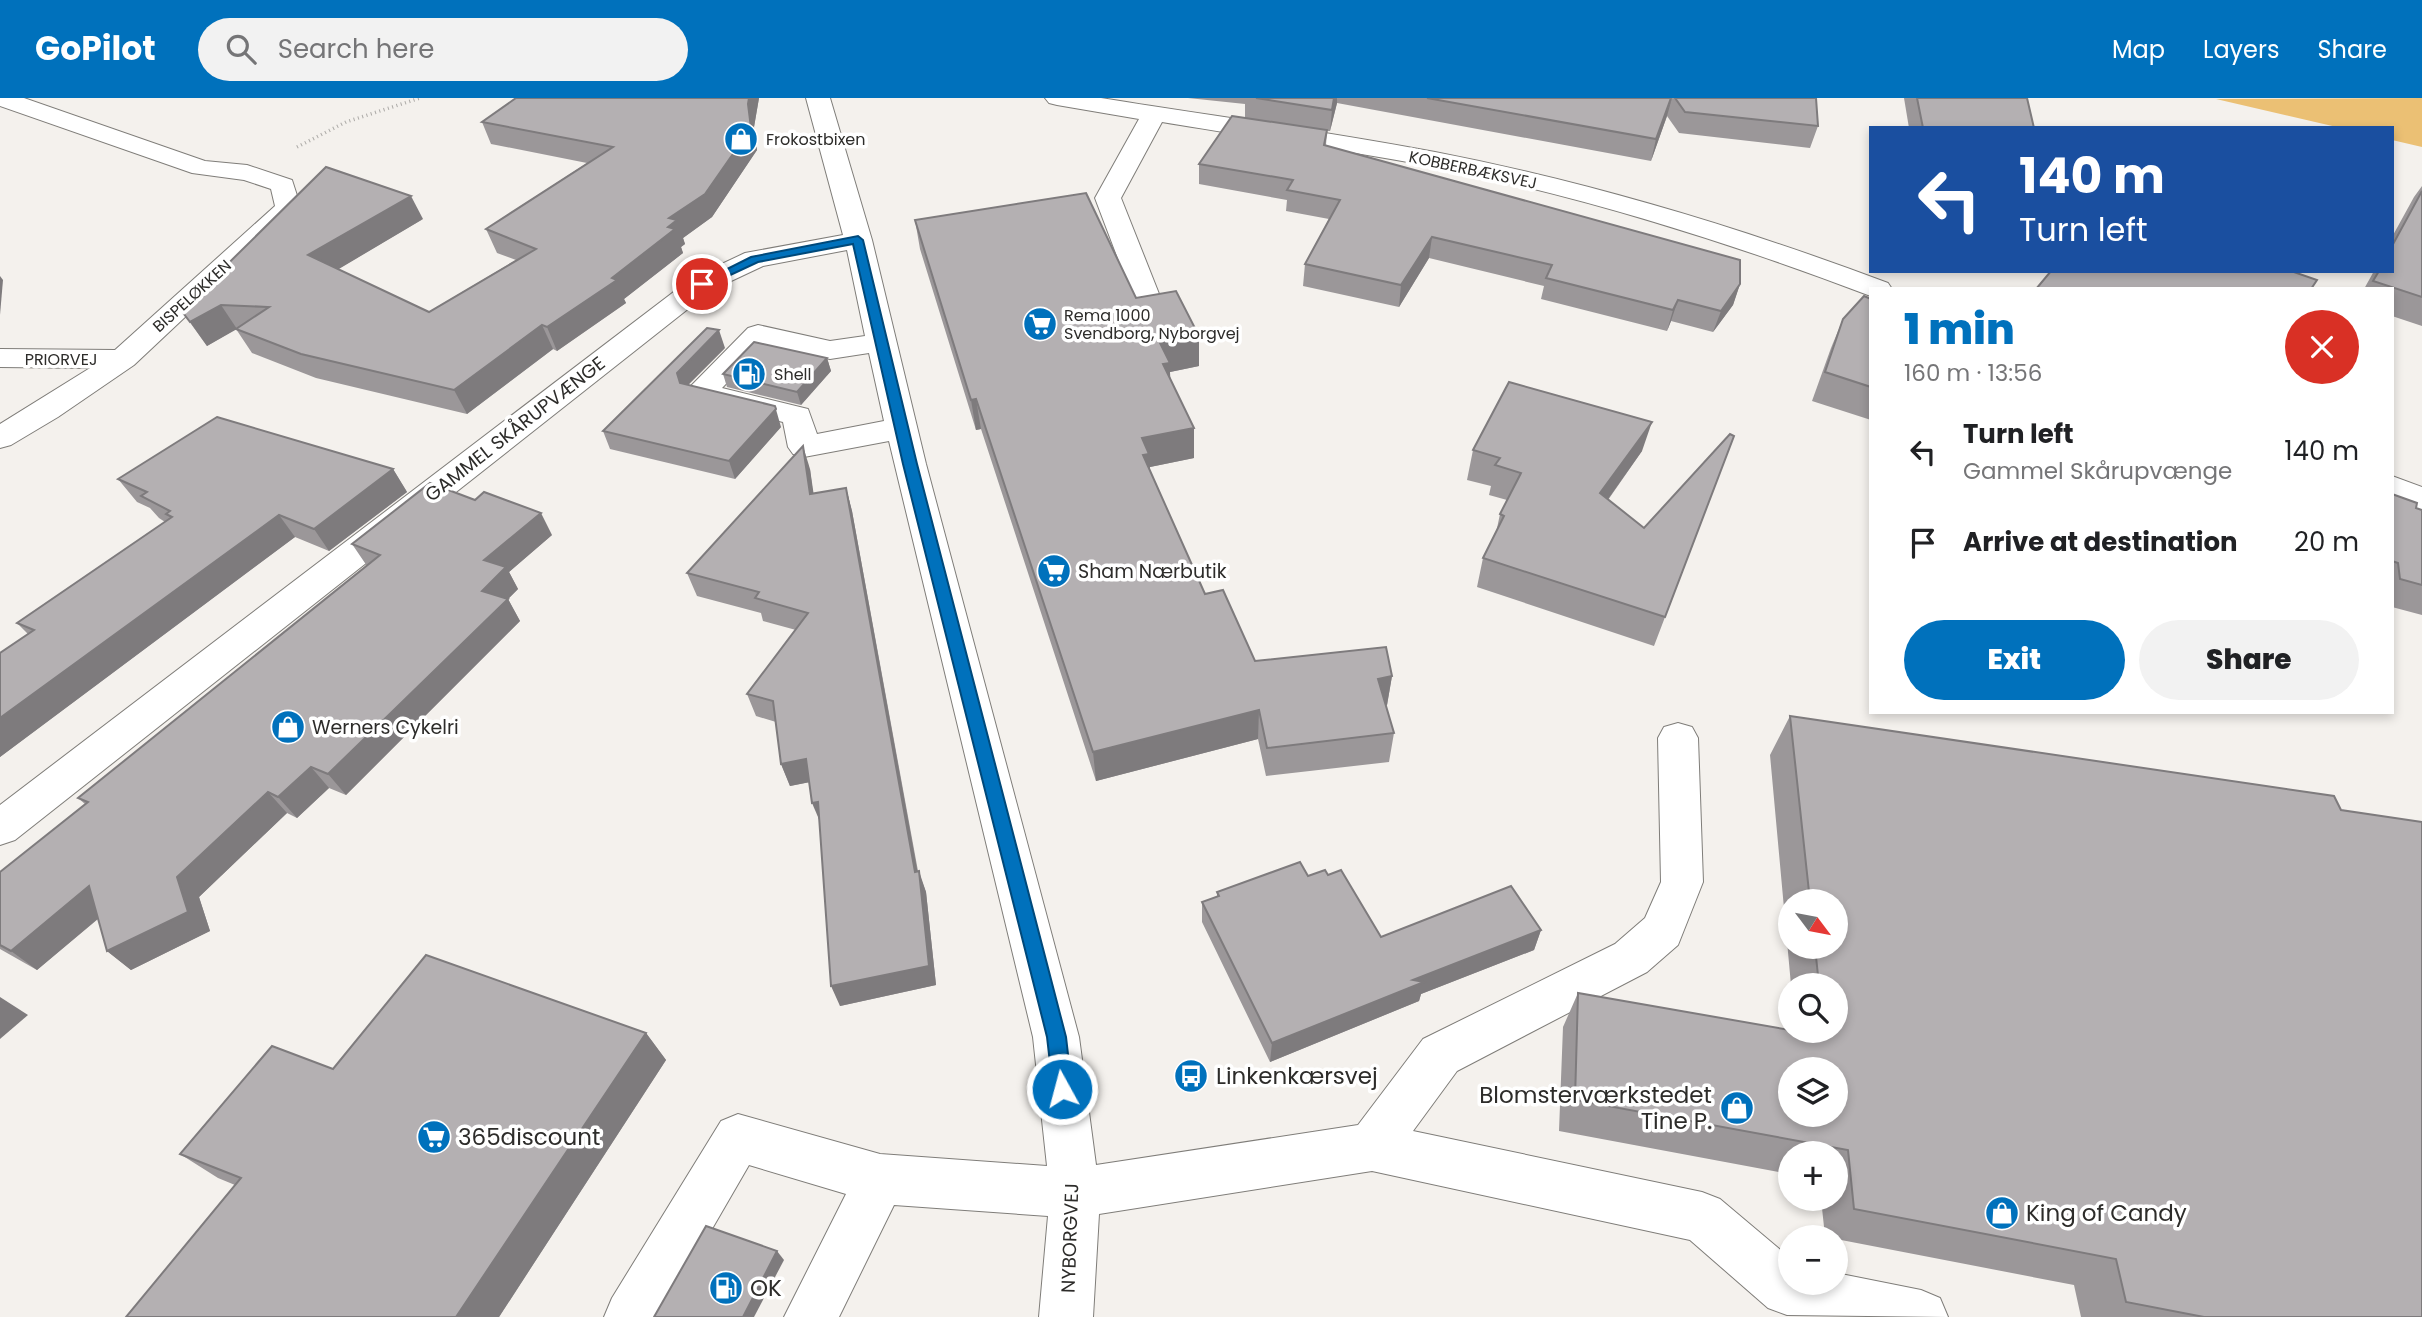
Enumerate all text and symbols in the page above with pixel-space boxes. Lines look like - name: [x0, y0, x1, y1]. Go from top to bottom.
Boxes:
- search box: [198, 18, 688, 81]
- text: GoPilot: [35, 25, 156, 72]
- icon: search: [222, 30, 260, 68]
- text: Search here: [278, 31, 434, 67]
- text: Map: [2112, 33, 2165, 66]
- text: Layers: [2203, 33, 2279, 66]
- text: Share: [2317, 33, 2387, 66]
- shop icon: Frokostbixen: [722, 120, 760, 158]
- place label: Frokostbixen: [766, 128, 866, 151]
- text: 140 m: [2019, 142, 2165, 210]
- street label: KOBBERBÆKSVEJ: [1407, 145, 1539, 195]
- icon: left: [1904, 154, 1995, 245]
- text: Turn left: [2019, 207, 2148, 252]
- street label: BISPELØKKEN: [148, 254, 236, 338]
- pin: [672, 254, 732, 314]
- icon: arrive: [683, 265, 721, 303]
- text: 1 min: [1904, 300, 2015, 359]
- place label: Rema 1000 Svendborg, Nyborgvej: [1064, 304, 1240, 345]
- supermarket icon: Rema 1000 Svendborg, Nyborgvej: [1021, 305, 1059, 343]
- button: close: [2285, 310, 2359, 384]
- street label: PRIORVEJ: [25, 348, 97, 371]
- street label: GAMMEL SKÅRUPVÆNGE: [419, 350, 611, 508]
- fuel station icon: Shell: [730, 355, 768, 393]
- text: 160 m · 13:56: [1904, 357, 2042, 389]
- place label: Shell: [774, 363, 811, 386]
- text: Turn left: [1963, 416, 2074, 452]
- icon: left: [1904, 433, 1942, 471]
- text: 140 m: [2284, 433, 2359, 469]
- text: Gammel Skårupvænge: [1963, 455, 2232, 487]
- icon: arrive: [1904, 524, 1942, 562]
- text: Arrive at destination: [1963, 524, 2238, 560]
- text: 20 m: [2294, 524, 2359, 560]
- supermarket icon: Sham Nærbutik: [1035, 552, 1073, 590]
- place label: Sham Nærbutik: [1078, 558, 1227, 585]
- button: Exit: [1904, 620, 2125, 700]
- button: Share: [2139, 620, 2359, 700]
- shop icon: Werners Cykelri: [269, 708, 307, 746]
- place label: Werners Cykelri: [312, 714, 459, 741]
- north arrow: [1778, 889, 1848, 959]
- map controls: [1778, 889, 1848, 1295]
- button: search: [1778, 973, 1848, 1043]
- position arrow: [1025, 1052, 1099, 1126]
- bus stop icon: Linkenkærsvej: [1172, 1057, 1210, 1095]
- button: layers: [1778, 1057, 1848, 1127]
- place label: Linkenkærsvej: [1216, 1060, 1378, 1092]
- place label: Blomsterværkstedet Tine P.: [1479, 1079, 1712, 1137]
- shop icon: Blomsterværkstedet Tine P.: [1718, 1089, 1756, 1127]
- supermarket icon: 365discount: [415, 1118, 453, 1156]
- place label: 365discount: [458, 1121, 600, 1153]
- button: +: [1778, 1141, 1848, 1211]
- street label: NYBORGVEJ: [1055, 1183, 1085, 1293]
- shop icon: King of Candy: [1983, 1194, 2021, 1232]
- place label: King of Candy: [2026, 1197, 2187, 1229]
- button: −: [1778, 1225, 1848, 1295]
- fuel station icon: OK: [707, 1269, 745, 1307]
- place label: OK: [750, 1272, 782, 1304]

